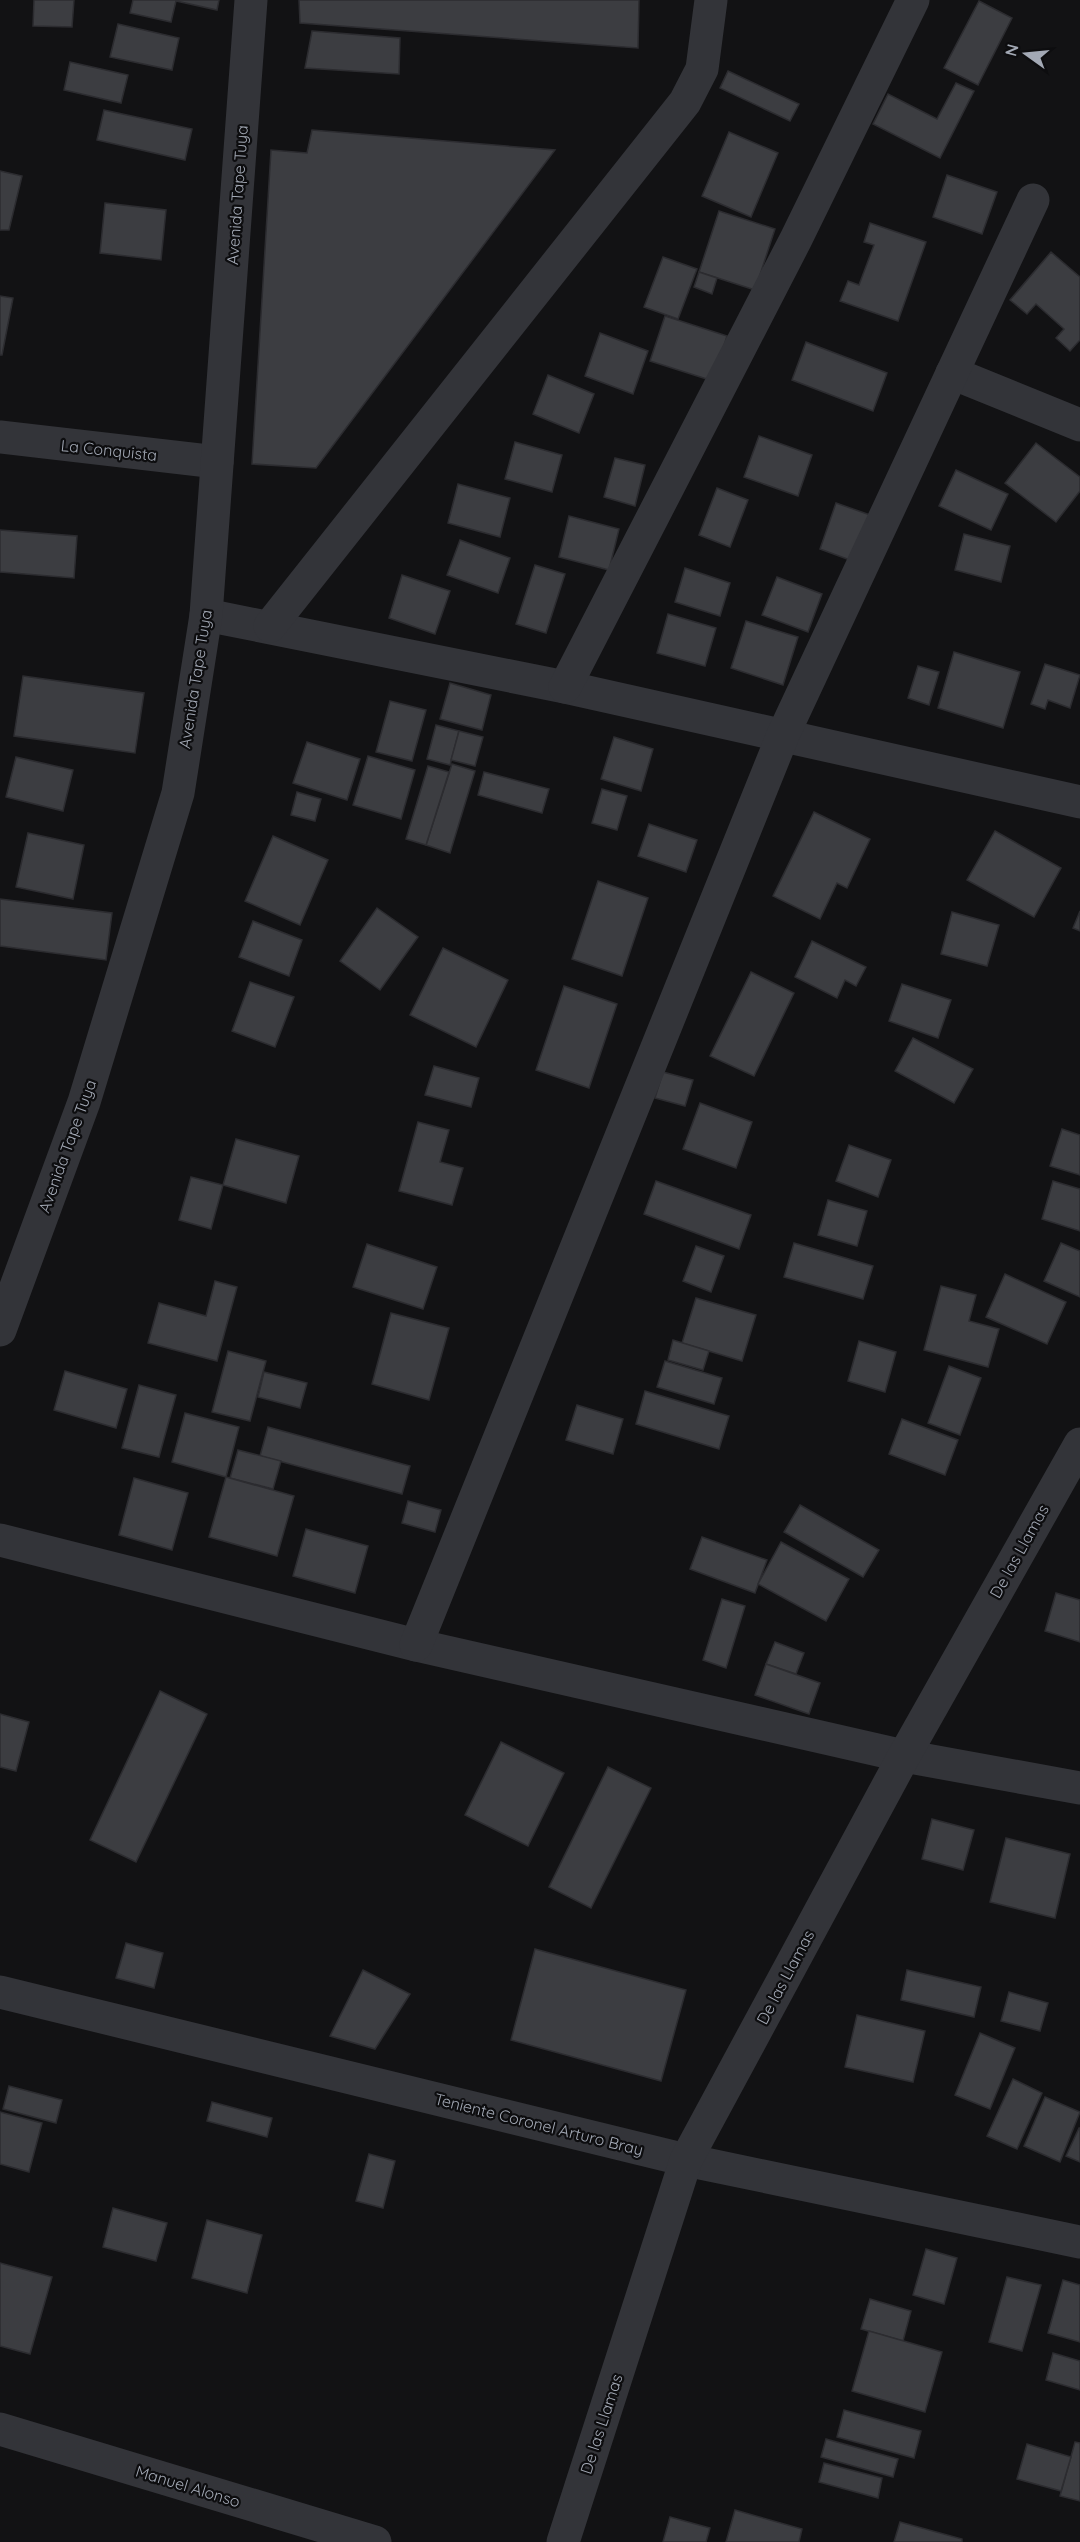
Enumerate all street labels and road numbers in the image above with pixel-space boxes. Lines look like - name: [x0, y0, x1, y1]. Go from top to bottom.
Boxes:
- street label: Avenida Tape Tuya: [222, 124, 252, 266]
- street label: La Conquista: [60, 435, 158, 465]
- street label: Avenida Tape Tuya: [174, 608, 216, 750]
- street label: Avenida Tape Tuya: [34, 1077, 100, 1215]
- street label: De las Llamas: [985, 1501, 1053, 1601]
- street label: De las Llamas: [752, 1926, 818, 2028]
- street label: Teniente Coronel Arturo Bray: [433, 2088, 645, 2160]
- street label: De las Llamas: [575, 2371, 627, 2477]
- street label: Manuel Alonso: [133, 2461, 243, 2511]

